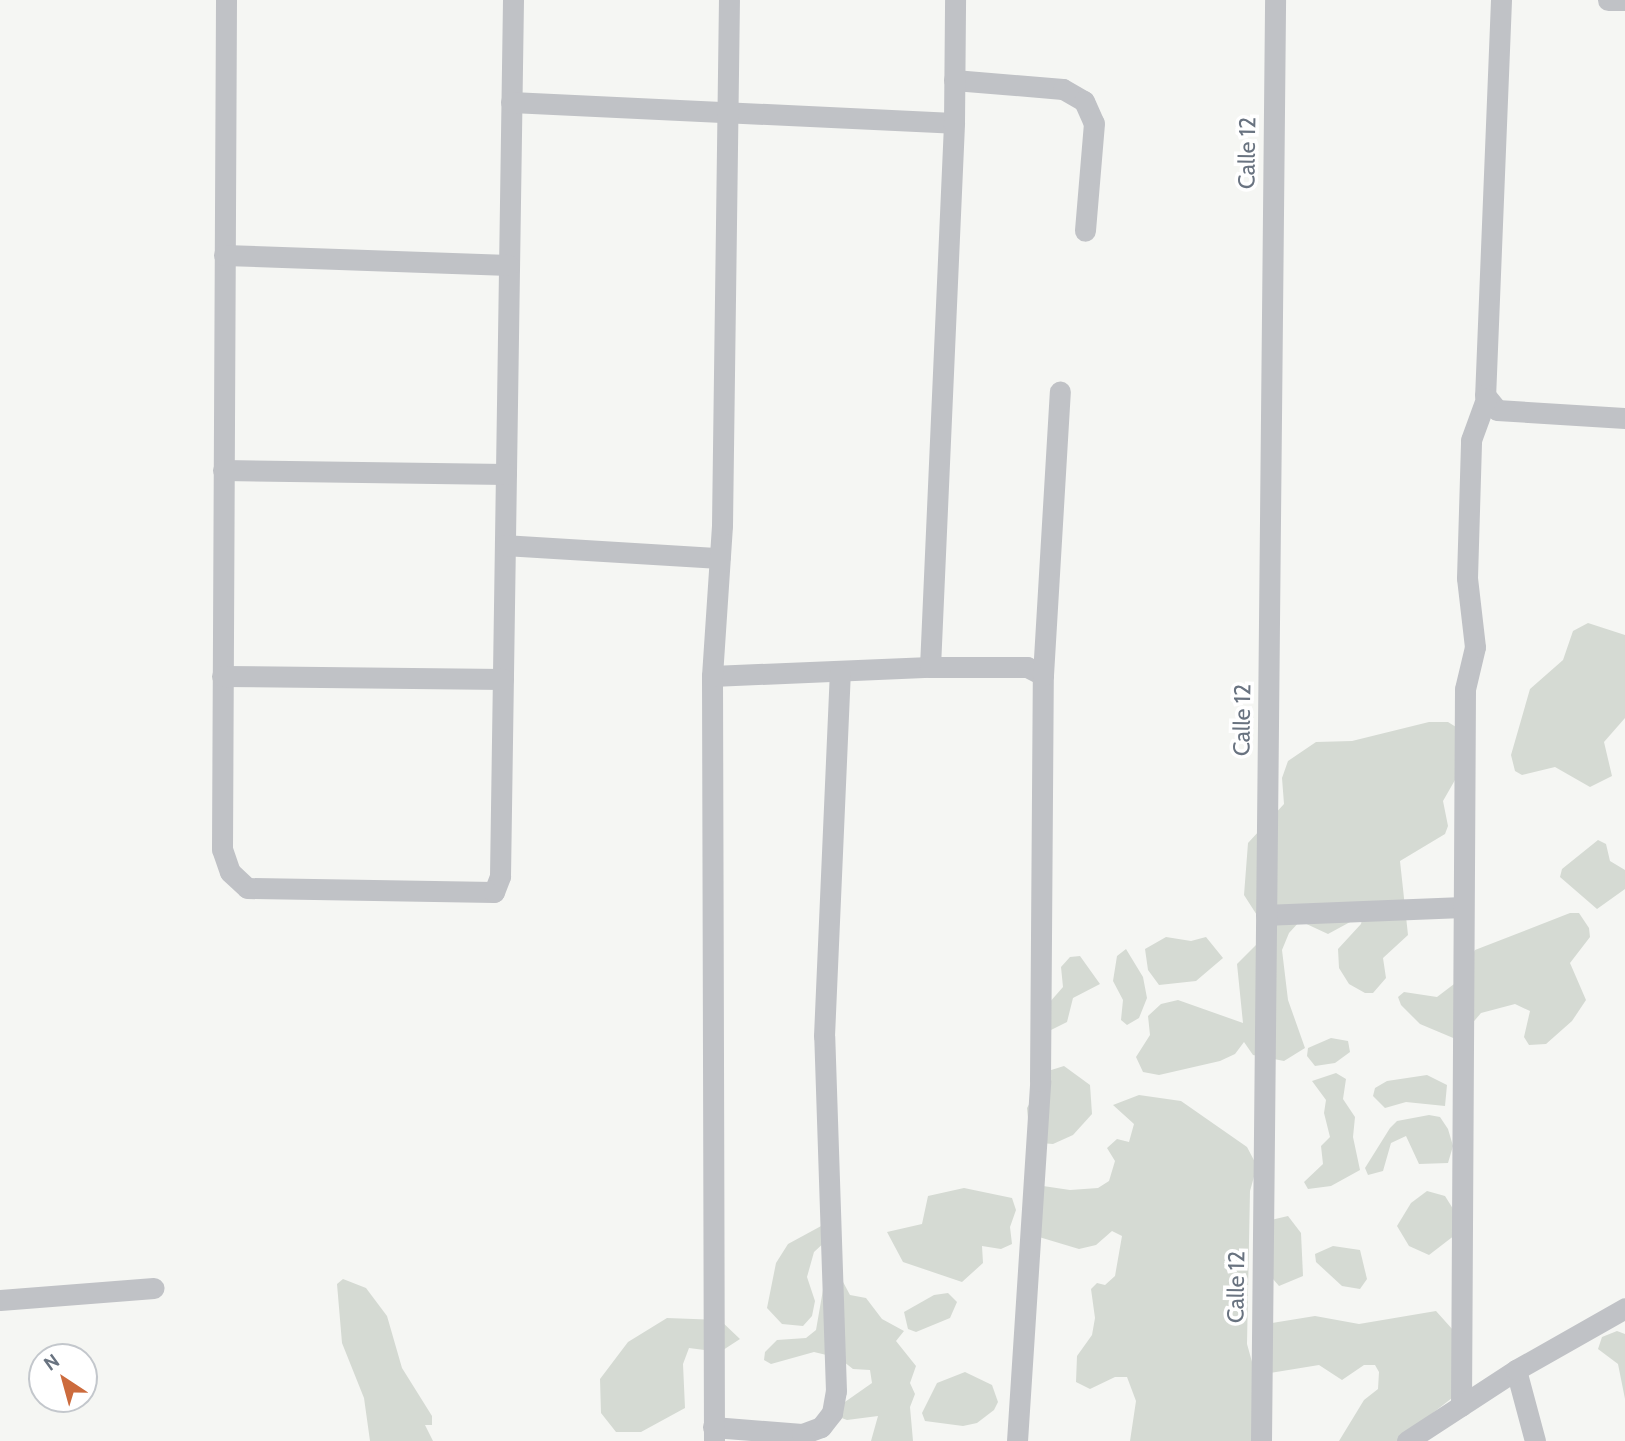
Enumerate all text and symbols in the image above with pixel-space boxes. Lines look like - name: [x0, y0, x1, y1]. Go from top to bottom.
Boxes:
- street label: Calle 12: [1233, 117, 1261, 189]
- street label: Calle 12: [1228, 684, 1256, 756]
- street label: Calle 12: [1222, 1251, 1250, 1323]
- north arrow: [28, 1343, 98, 1413]
- text: N: [39, 1349, 64, 1375]

